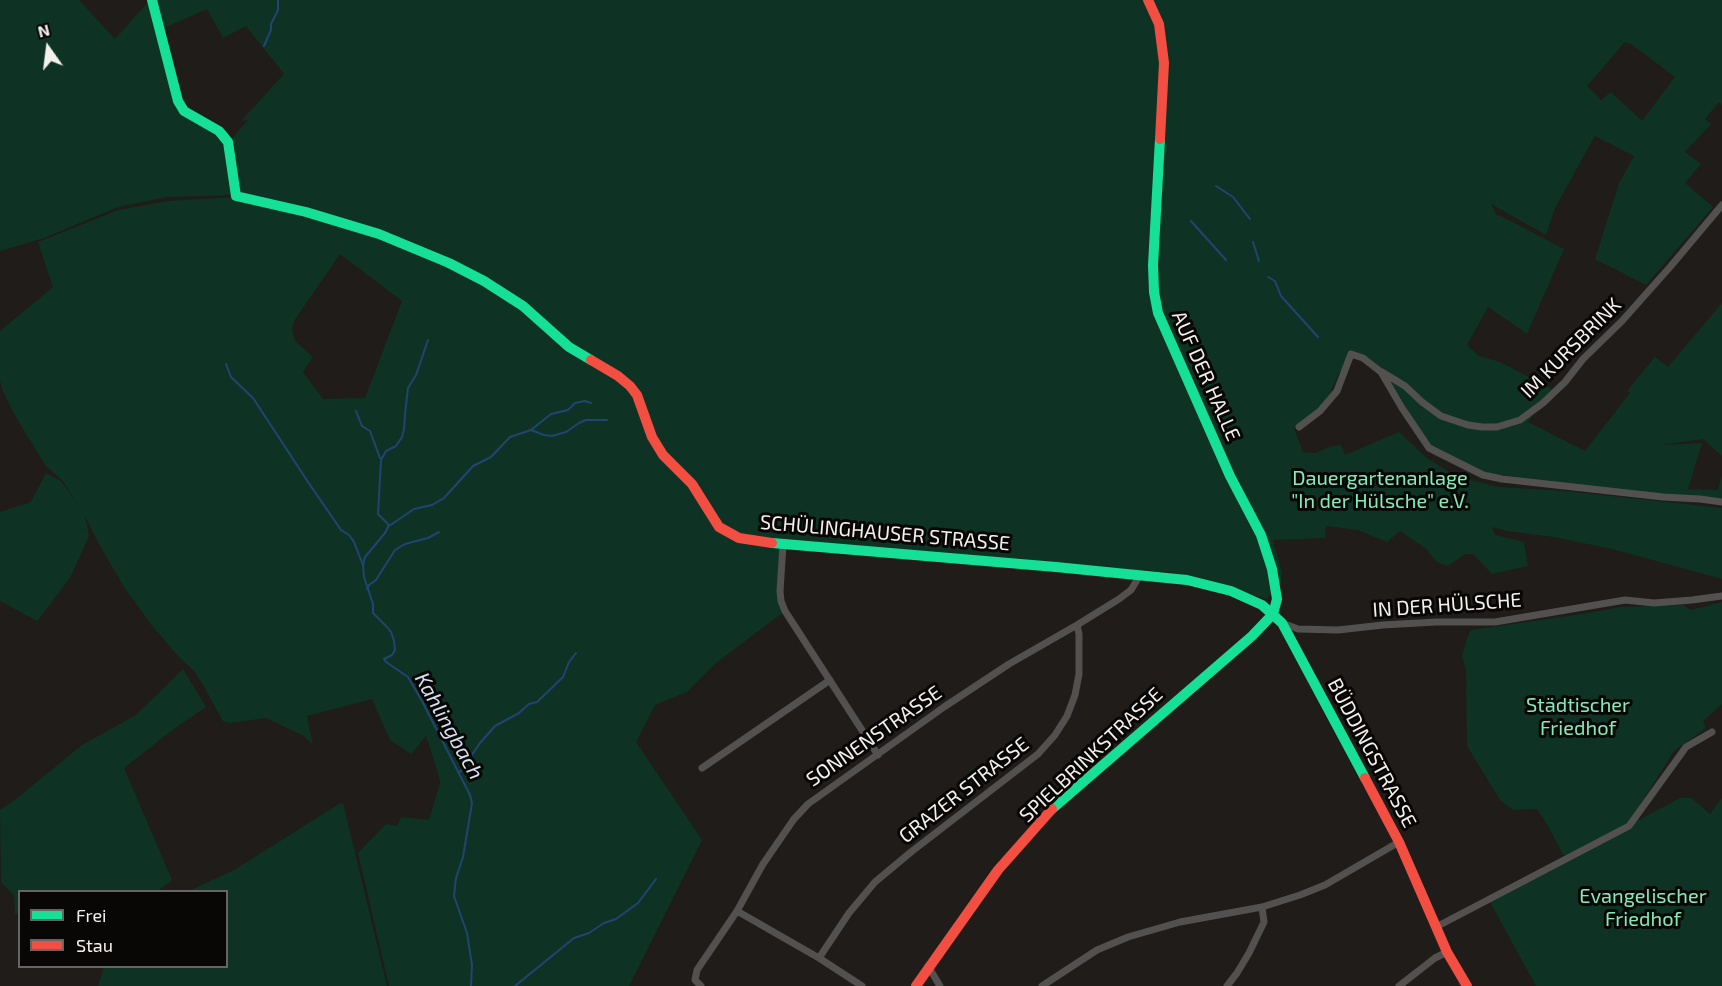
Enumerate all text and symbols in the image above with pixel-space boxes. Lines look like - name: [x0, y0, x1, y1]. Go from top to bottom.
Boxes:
- north arrow: [18, 18, 78, 78]
- text: N: [36, 19, 51, 41]
- street label: IM KURSBRINK: [1516, 293, 1626, 403]
- street label: AUF DER HALLE: [1167, 307, 1245, 445]
- park label: Dauergartenanlage "In der Hülsche" e.V.: [1291, 466, 1469, 513]
- street label: SCHÜLINGHAUSER STRASSE: [759, 510, 1011, 556]
- street label: IN DER HÜLSCHE: [1372, 588, 1522, 622]
- water label: Kahlingbach: [409, 668, 489, 784]
- street label: BÜDDINGSTRASSE: [1323, 674, 1421, 832]
- street label: SONNENSTRASSE: [802, 680, 946, 792]
- street label: SPIELBRINKSTRASSE: [1014, 682, 1168, 828]
- park label: Städtischer Friedhof: [1526, 693, 1630, 740]
- street label: GRAZER STRASSE: [894, 732, 1034, 848]
- park label: Evangelischer Friedhof: [1579, 884, 1707, 931]
- legend: [18, 890, 228, 968]
- text: Frei: [76, 904, 107, 926]
- text: Stau: [76, 934, 113, 956]

